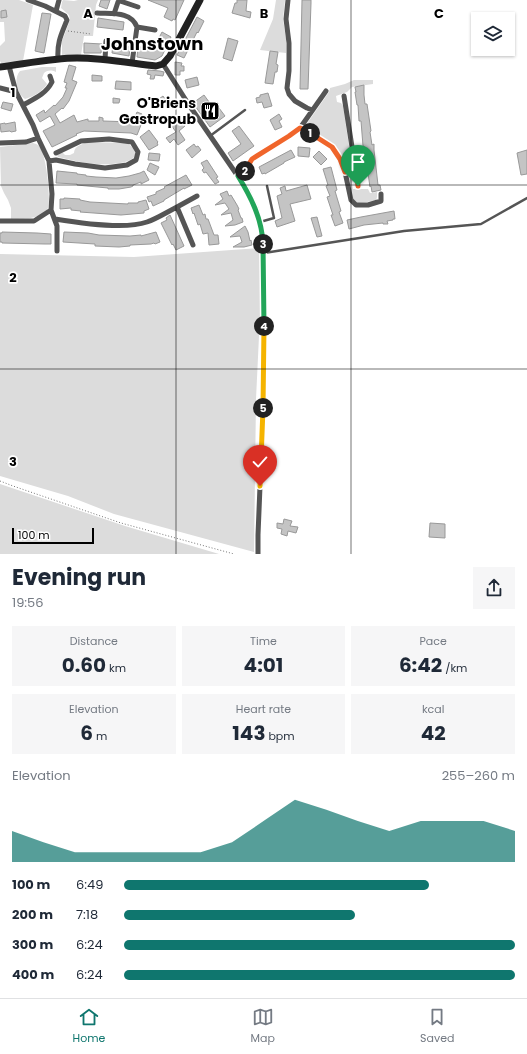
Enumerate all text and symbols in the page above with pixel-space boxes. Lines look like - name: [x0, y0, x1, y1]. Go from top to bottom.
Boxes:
- text: A: [83, 4, 93, 23]
- text: B: [260, 4, 269, 23]
- text: C: [434, 4, 444, 23]
- map controls: [471, 12, 515, 56]
- button: layers: [471, 12, 515, 56]
- district label: Johnstown: [101, 31, 203, 56]
- text: 1: [11, 83, 15, 102]
- place label: O'Briens Gastropub: [119, 93, 196, 129]
- restaurant icon: O'Briens Gastropub: [199, 100, 221, 122]
- pin: 1: [300, 123, 320, 143]
- text: 1: [308, 125, 312, 141]
- pin: [341, 145, 375, 186]
- icon: arrive: [347, 151, 369, 173]
- pin: 2: [235, 161, 255, 181]
- text: 2: [242, 163, 248, 179]
- pin: 3: [253, 234, 273, 254]
- text: 3: [260, 236, 266, 252]
- text: 2: [9, 268, 17, 287]
- pin: 4: [254, 316, 274, 336]
- text: 4: [260, 318, 268, 334]
- pin: 5: [253, 398, 273, 418]
- text: 5: [259, 400, 267, 416]
- pin: [243, 445, 277, 486]
- icon: check: [249, 451, 271, 473]
- text: 3: [9, 452, 17, 471]
- scale bar: [12, 526, 94, 545]
- text: 100 m: [18, 527, 50, 543]
- text: Evening run: [12, 562, 146, 593]
- button: share: [473, 567, 515, 609]
- text: 19:56: [12, 593, 44, 612]
- text: Distance: [70, 633, 118, 649]
- text: Time: [250, 633, 277, 649]
- text: Pace: [420, 633, 447, 649]
- text: 0.60: [62, 651, 106, 679]
- text: 4:01: [244, 651, 283, 679]
- text: 6:42: [399, 651, 442, 679]
- text: km: [106, 660, 126, 676]
- text: /km: [442, 660, 467, 676]
- text: Elevation: [69, 701, 119, 717]
- text: Heart rate: [236, 701, 291, 717]
- text: kcal: [422, 701, 444, 717]
- text: 6: [80, 719, 93, 747]
- text: 143: [232, 719, 266, 747]
- text: 42: [421, 719, 446, 747]
- text: m: [93, 728, 107, 744]
- text: bpm: [266, 728, 295, 744]
- text: Elevation: [12, 766, 71, 785]
- text: 255–260 m: [442, 766, 515, 785]
- text: 100 m: [12, 875, 50, 894]
- text: 6:49: [76, 875, 103, 894]
- text: 200 m: [12, 905, 53, 924]
- text: 7:18: [76, 905, 98, 924]
- text: 300 m: [12, 935, 53, 954]
- text: 6:24: [76, 935, 103, 954]
- text: 400 m: [12, 965, 54, 984]
- text: 6:24: [76, 965, 103, 984]
- tab: Home: [73, 1006, 105, 1047]
- tab: Map: [251, 1006, 275, 1047]
- tab: Saved: [420, 1006, 454, 1047]

